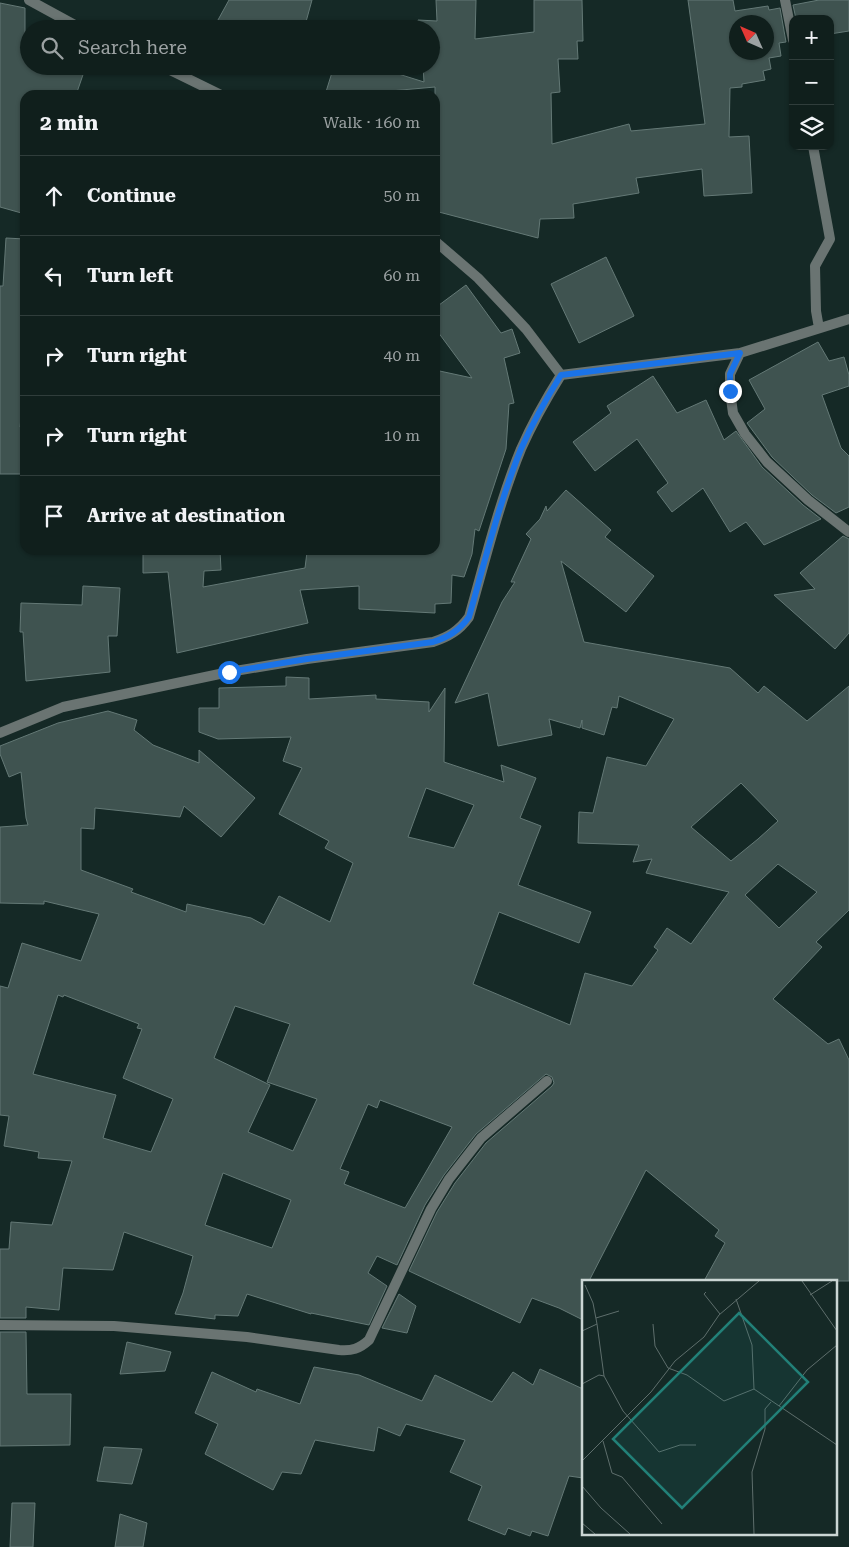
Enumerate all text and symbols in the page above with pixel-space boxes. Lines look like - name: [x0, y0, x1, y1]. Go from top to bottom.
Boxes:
- north arrow: [729, 15, 774, 60]
- map controls: [789, 15, 834, 150]
- button: +: [789, 15, 834, 60]
- search box: [20, 20, 440, 75]
- icon: search: [38, 34, 66, 62]
- text: Search here: [78, 36, 187, 59]
- button: −: [789, 60, 834, 105]
- button: layers: [789, 105, 834, 150]
- text: 2 min: [40, 111, 98, 135]
- text: Walk · 160 m: [323, 113, 420, 132]
- icon: ahead: [40, 182, 68, 210]
- text: Continue: [87, 184, 176, 207]
- text: 50 m: [383, 186, 420, 205]
- icon: left: [40, 262, 68, 290]
- text: Turn left: [87, 264, 173, 287]
- text: 60 m: [383, 266, 420, 285]
- icon: right: [40, 342, 68, 370]
- text: Turn right: [87, 344, 187, 367]
- text: 40 m: [383, 346, 420, 365]
- route end: [719, 380, 742, 403]
- icon: right: [40, 422, 68, 450]
- text: Turn right: [87, 424, 187, 447]
- text: 10 m: [383, 426, 420, 445]
- icon: arrive: [40, 502, 68, 530]
- text: Arrive at destination: [87, 504, 285, 527]
- route start: [218, 661, 241, 684]
- inset map: [582, 1280, 836, 1534]

